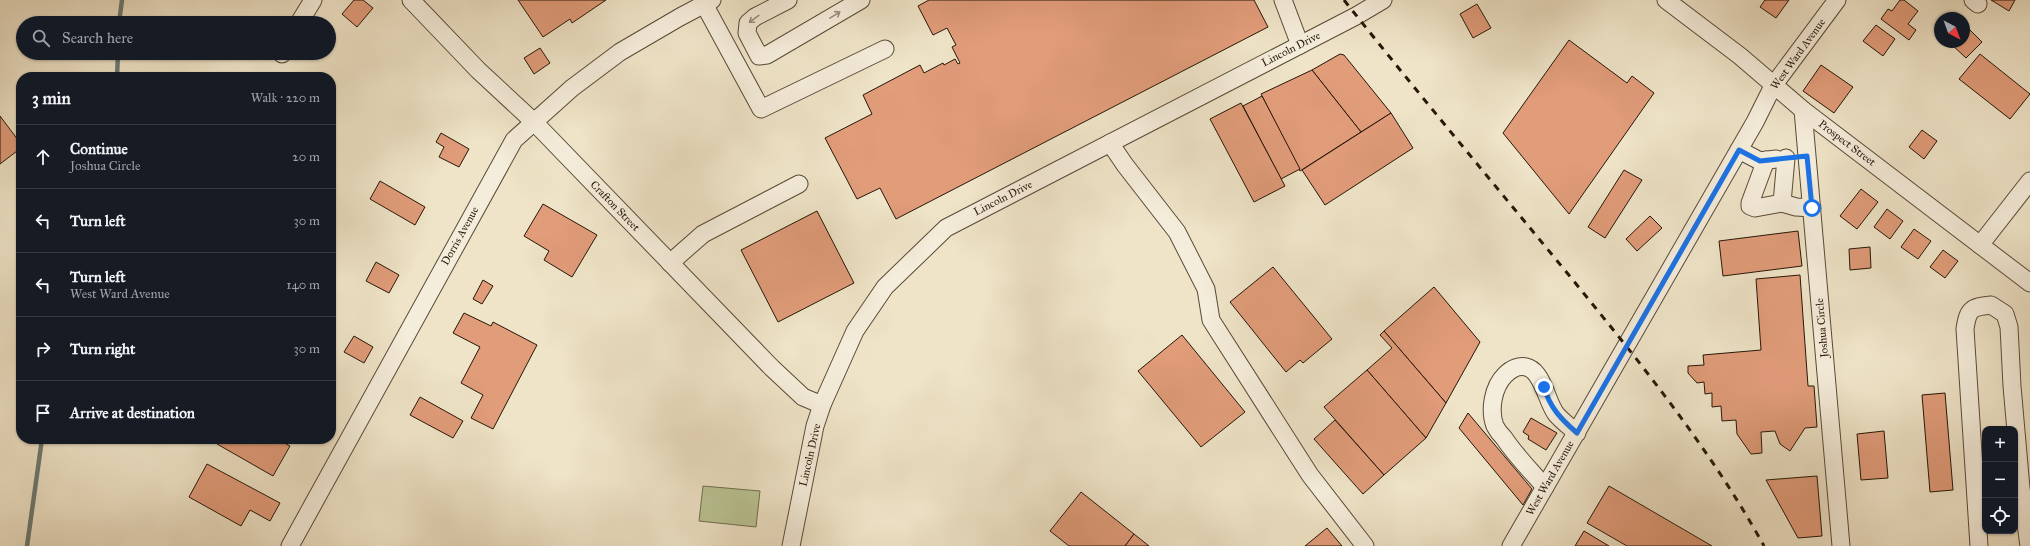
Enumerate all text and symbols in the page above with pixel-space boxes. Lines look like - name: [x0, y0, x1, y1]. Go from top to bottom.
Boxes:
- one-way arrow: [829, 11, 841, 19]
- north arrow: [1934, 12, 1970, 48]
- one-way arrow: [748, 15, 759, 23]
- search box: [16, 16, 336, 60]
- street label: West Ward Avenue: [1768, 16, 1828, 92]
- icon: search: [30, 27, 52, 49]
- street label: Lincoln Drive: [1260, 28, 1323, 69]
- text: Search here: [62, 29, 133, 47]
- text: 3 min: [32, 88, 71, 109]
- text: Walk · 220 m: [251, 90, 320, 106]
- street label: Prospect Street: [1816, 117, 1878, 169]
- text: Continue: [70, 140, 128, 158]
- icon: ahead: [32, 146, 54, 168]
- text: 20 m: [292, 149, 320, 165]
- text: Joshua Circle: [70, 158, 140, 174]
- street label: Lincoln Drive: [972, 177, 1035, 218]
- street label: Crafton Street: [588, 178, 642, 234]
- route start: [1803, 199, 1821, 217]
- street label: Dorris Avenue: [439, 204, 482, 268]
- icon: left: [32, 210, 54, 232]
- text: Turn left: [70, 212, 126, 230]
- text: 30 m: [294, 213, 320, 229]
- text: Turn left: [70, 268, 126, 286]
- icon: left: [32, 274, 54, 296]
- text: 140 m: [286, 277, 320, 293]
- text: West Ward Avenue: [70, 286, 170, 302]
- street label: Joshua Circle: [1813, 297, 1832, 359]
- icon: right: [32, 338, 54, 360]
- text: Turn right: [70, 340, 135, 358]
- text: 30 m: [294, 341, 320, 357]
- route end: [1535, 378, 1553, 396]
- icon: arrive: [32, 402, 54, 424]
- text: Arrive at destination: [70, 404, 195, 422]
- street label: Lincoln Drive: [796, 422, 824, 488]
- map controls: [1982, 426, 2018, 534]
- button: +: [1982, 426, 2018, 462]
- street label: West Ward Avenue: [1523, 438, 1577, 518]
- button: −: [1982, 462, 2018, 498]
- button: locate: [1982, 498, 2018, 534]

